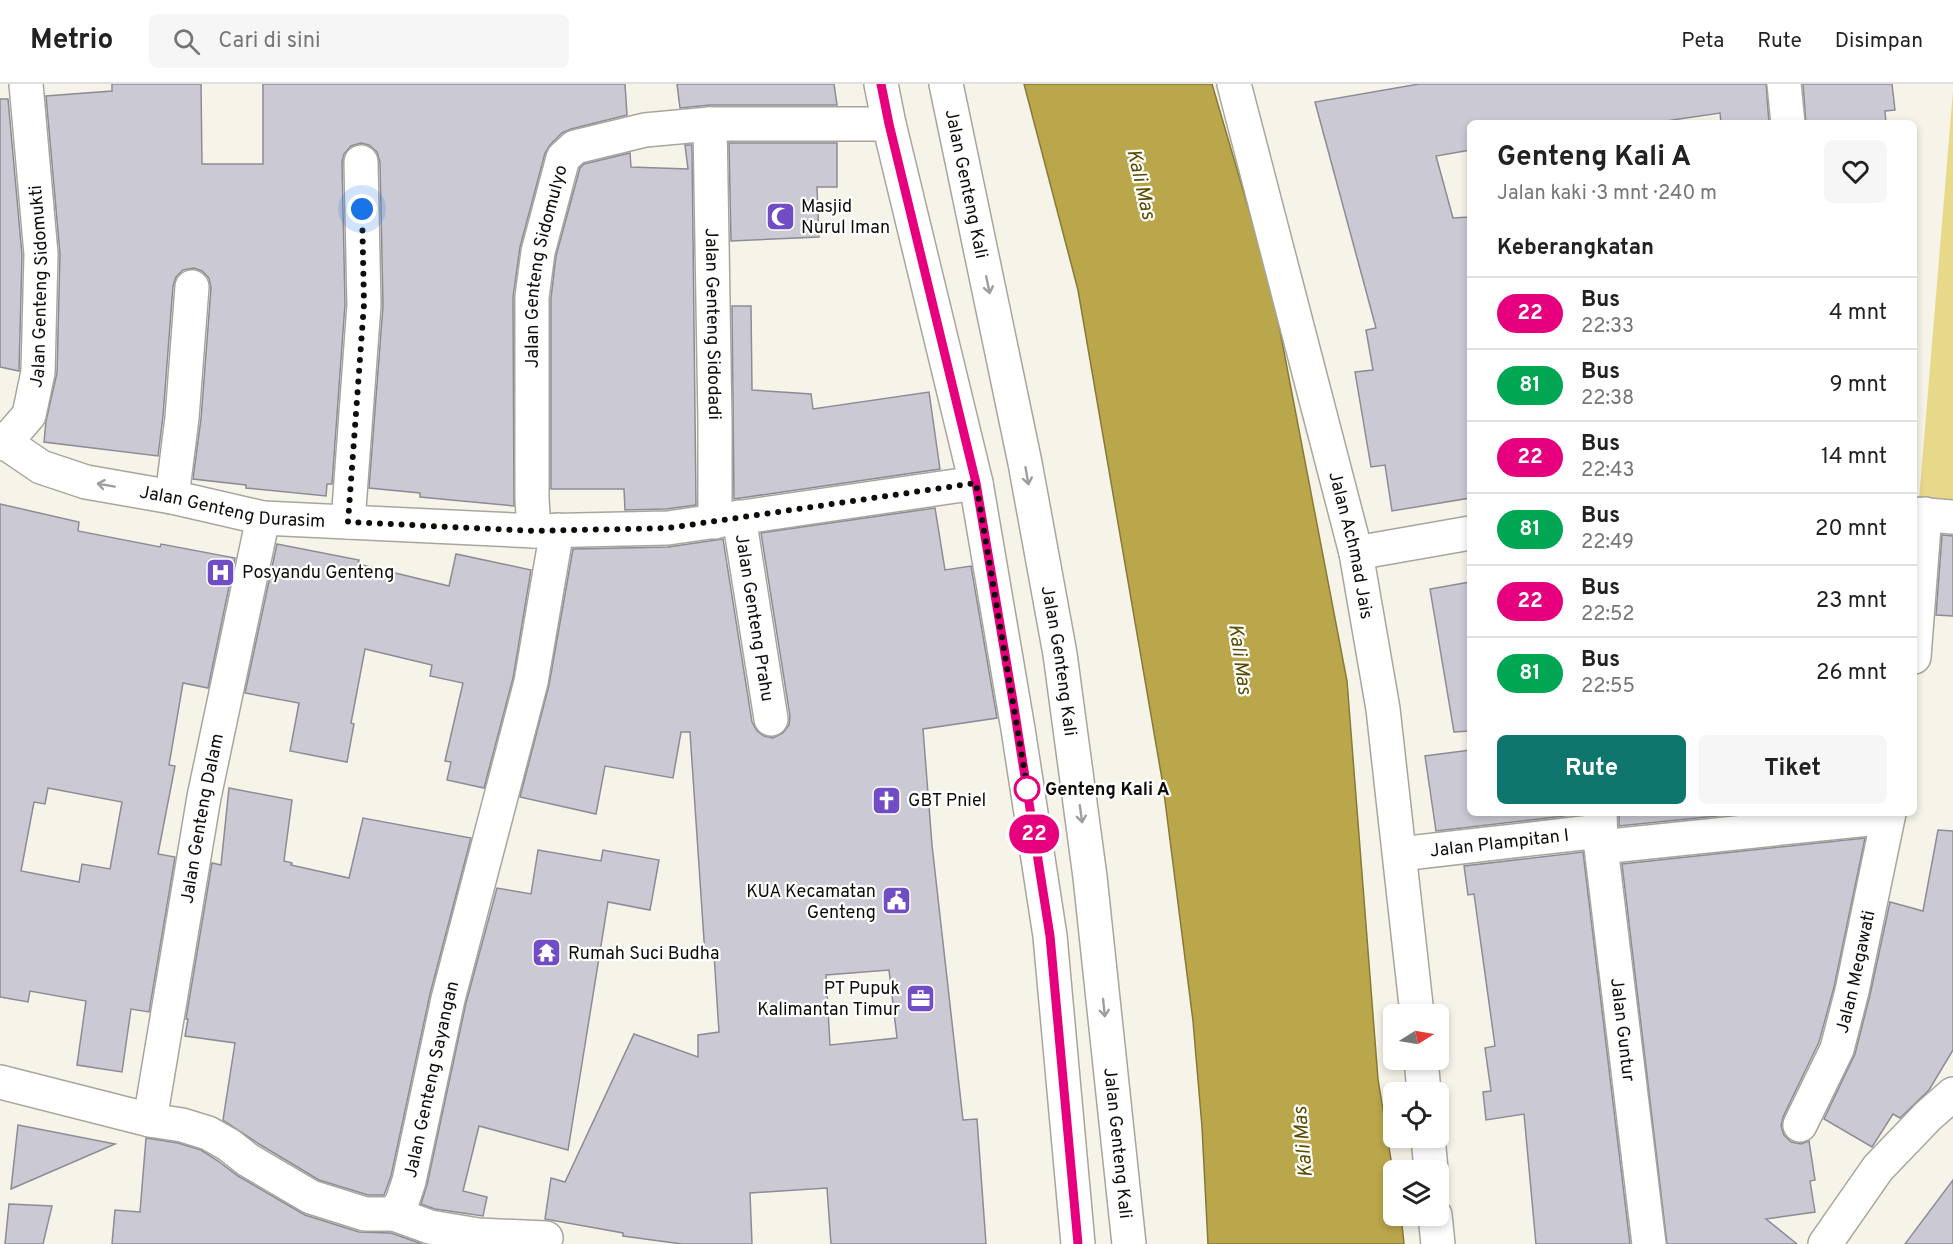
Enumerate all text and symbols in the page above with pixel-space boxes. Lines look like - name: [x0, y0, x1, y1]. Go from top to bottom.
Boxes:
- search box: [149, 14, 569, 68]
- text: Metrio: [30, 23, 113, 59]
- icon: search: [170, 25, 203, 58]
- text: Cari di sini: [218, 28, 321, 55]
- text: Peta: [1681, 28, 1724, 55]
- text: Rute: [1757, 28, 1802, 55]
- text: Disimpan: [1835, 28, 1923, 55]
- street label: Jalan Genteng Kali: [939, 107, 992, 261]
- text: Genteng Kali A: [1497, 140, 1691, 176]
- button: heart: [1824, 140, 1887, 203]
- water label: Kali Mas: [1119, 147, 1161, 223]
- street label: Jalan Genteng Sidomulyo: [522, 163, 574, 368]
- text: Jalan kaki · 3 mnt · 240 m: [1497, 181, 1717, 207]
- street label: Jalan Genteng Sidomukti: [25, 184, 54, 390]
- your location: [347, 194, 377, 224]
- place label: Masjid Nurul Iman: [801, 196, 890, 240]
- mosque icon: Masjid Nurul Iman: [764, 200, 796, 232]
- street label: Jalan Genteng Sidodadi: [699, 228, 725, 420]
- text: Keberangkatan: [1497, 235, 1654, 262]
- one-way arrow: [983, 275, 994, 294]
- text: Bus: [1581, 287, 1620, 314]
- text: 22: [1517, 300, 1543, 327]
- text: 4 mnt: [1829, 300, 1887, 327]
- text: 22:33: [1581, 314, 1634, 340]
- text: Bus: [1581, 359, 1620, 386]
- text: 81: [1519, 372, 1541, 399]
- text: 9 mnt: [1829, 372, 1887, 399]
- text: 22:38: [1581, 386, 1634, 412]
- text: Bus: [1581, 431, 1620, 458]
- text: 22: [1517, 444, 1543, 471]
- text: 14 mnt: [1821, 444, 1887, 471]
- text: 22:43: [1581, 458, 1634, 484]
- one-way arrow: [1022, 466, 1033, 486]
- street label: Jalan Achmad Jais: [1322, 469, 1377, 621]
- one-way arrow: [97, 479, 116, 490]
- street label: Jalan Genteng Durasim: [138, 482, 326, 534]
- text: Bus: [1581, 503, 1620, 530]
- text: 81: [1519, 516, 1541, 543]
- text: 20 mnt: [1815, 516, 1887, 543]
- text: 22:49: [1581, 530, 1634, 556]
- street label: Jalan Genteng Prahu: [729, 533, 778, 703]
- hospital icon: Posyandu Genteng: [205, 556, 237, 588]
- place label: Posyandu Genteng: [242, 562, 394, 585]
- text: Bus: [1581, 575, 1620, 602]
- street label: Jalan Genteng Kali: [1035, 584, 1081, 738]
- text: 22: [1517, 588, 1543, 615]
- text: 23 mnt: [1816, 588, 1887, 615]
- text: 22:52: [1581, 602, 1635, 628]
- water label: Kali Mas: [1221, 622, 1257, 697]
- text: Bus: [1581, 647, 1620, 674]
- text: 81: [1519, 660, 1541, 687]
- text: 26 mnt: [1816, 660, 1887, 687]
- text: 22:55: [1581, 674, 1635, 700]
- street label: Jalan Genteng Dalam: [176, 732, 230, 905]
- button: Rute: [1497, 735, 1686, 804]
- button: Tiket: [1698, 735, 1887, 804]
- marker: Genteng Kali A: [1014, 776, 1040, 802]
- place label: Genteng Kali A: [1045, 779, 1170, 802]
- church icon: GBT Pniel: [871, 784, 903, 816]
- place label: GBT Pniel: [908, 790, 986, 813]
- one-way arrow: [1076, 803, 1087, 823]
- line badge: 22: [1007, 814, 1061, 854]
- text: 22: [1021, 821, 1047, 848]
- street label: Jalan Plampitan I: [1429, 825, 1570, 863]
- place label: KUA Kecamatan Genteng: [746, 881, 876, 925]
- public building icon: KUA Kecamatan Genteng: [881, 885, 913, 917]
- street label: Jalan Megawati: [1832, 909, 1881, 1036]
- temple icon: Rumah Suci Budha: [531, 937, 563, 969]
- place label: Rumah Suci Budha: [568, 943, 719, 966]
- street label: Jalan Guntur: [1604, 977, 1639, 1083]
- place label: PT Pupuk Kalimantan Timur: [757, 978, 900, 1022]
- street label: Jalan Genteng Sayangan: [400, 979, 465, 1180]
- office icon: PT Pupuk Kalimantan Timur: [905, 982, 937, 1014]
- one-way arrow: [1099, 997, 1110, 1017]
- north arrow: [1383, 1004, 1449, 1070]
- map controls: [1383, 1004, 1449, 1226]
- street label: Jalan Genteng Kali: [1097, 1067, 1136, 1220]
- button: locate: [1383, 1082, 1449, 1148]
- water label: Kali Mas: [1288, 1104, 1320, 1178]
- button: layers: [1383, 1160, 1449, 1226]

